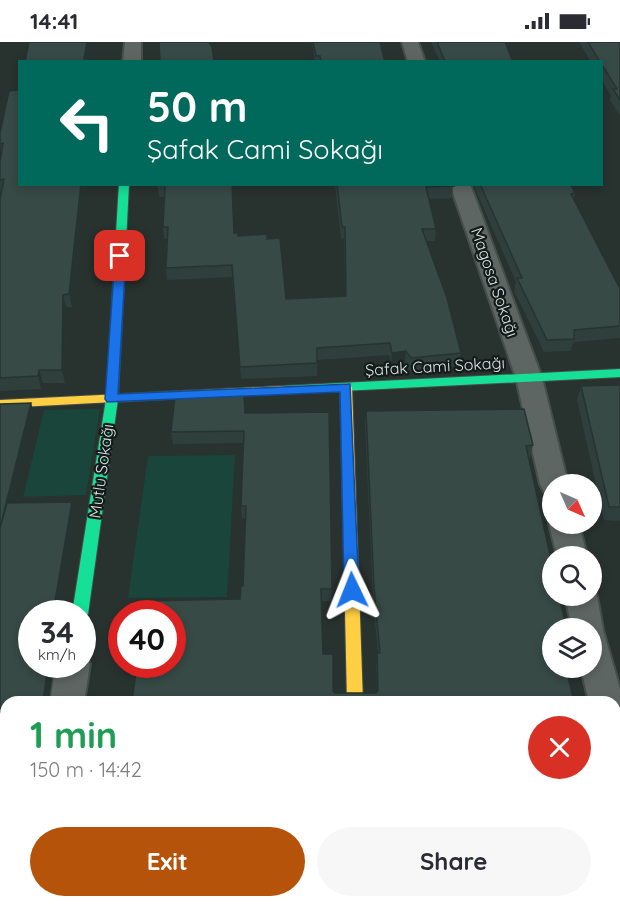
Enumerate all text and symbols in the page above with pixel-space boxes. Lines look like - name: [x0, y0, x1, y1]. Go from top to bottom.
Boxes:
- text: 14:41: [30, 7, 78, 35]
- text: 50 m: [147, 80, 247, 133]
- icon: left: [48, 84, 126, 162]
- text: Şafak Cami Sokağı: [147, 132, 383, 166]
- street label: Magosa Sokağı: [467, 225, 523, 339]
- pin: [94, 230, 145, 281]
- icon: arrive: [103, 239, 136, 272]
- street label: Şafak Cami Sokağı: [365, 352, 505, 380]
- street label: Mutlu Sokağı: [84, 423, 118, 519]
- north arrow: [542, 474, 602, 534]
- map controls: [542, 474, 602, 678]
- button: search: [542, 546, 602, 606]
- position arrow: [320, 558, 384, 622]
- speed limit sign: 40: [108, 600, 186, 678]
- text: 34: [40, 613, 74, 651]
- button: layers: [542, 618, 602, 678]
- text: km/h: [38, 645, 76, 664]
- text: 1 min: [30, 712, 117, 757]
- button: close: [528, 716, 591, 779]
- text: 150 m · 14:42: [30, 757, 142, 782]
- button: Exit: [30, 827, 305, 896]
- button: Share: [317, 827, 591, 896]

